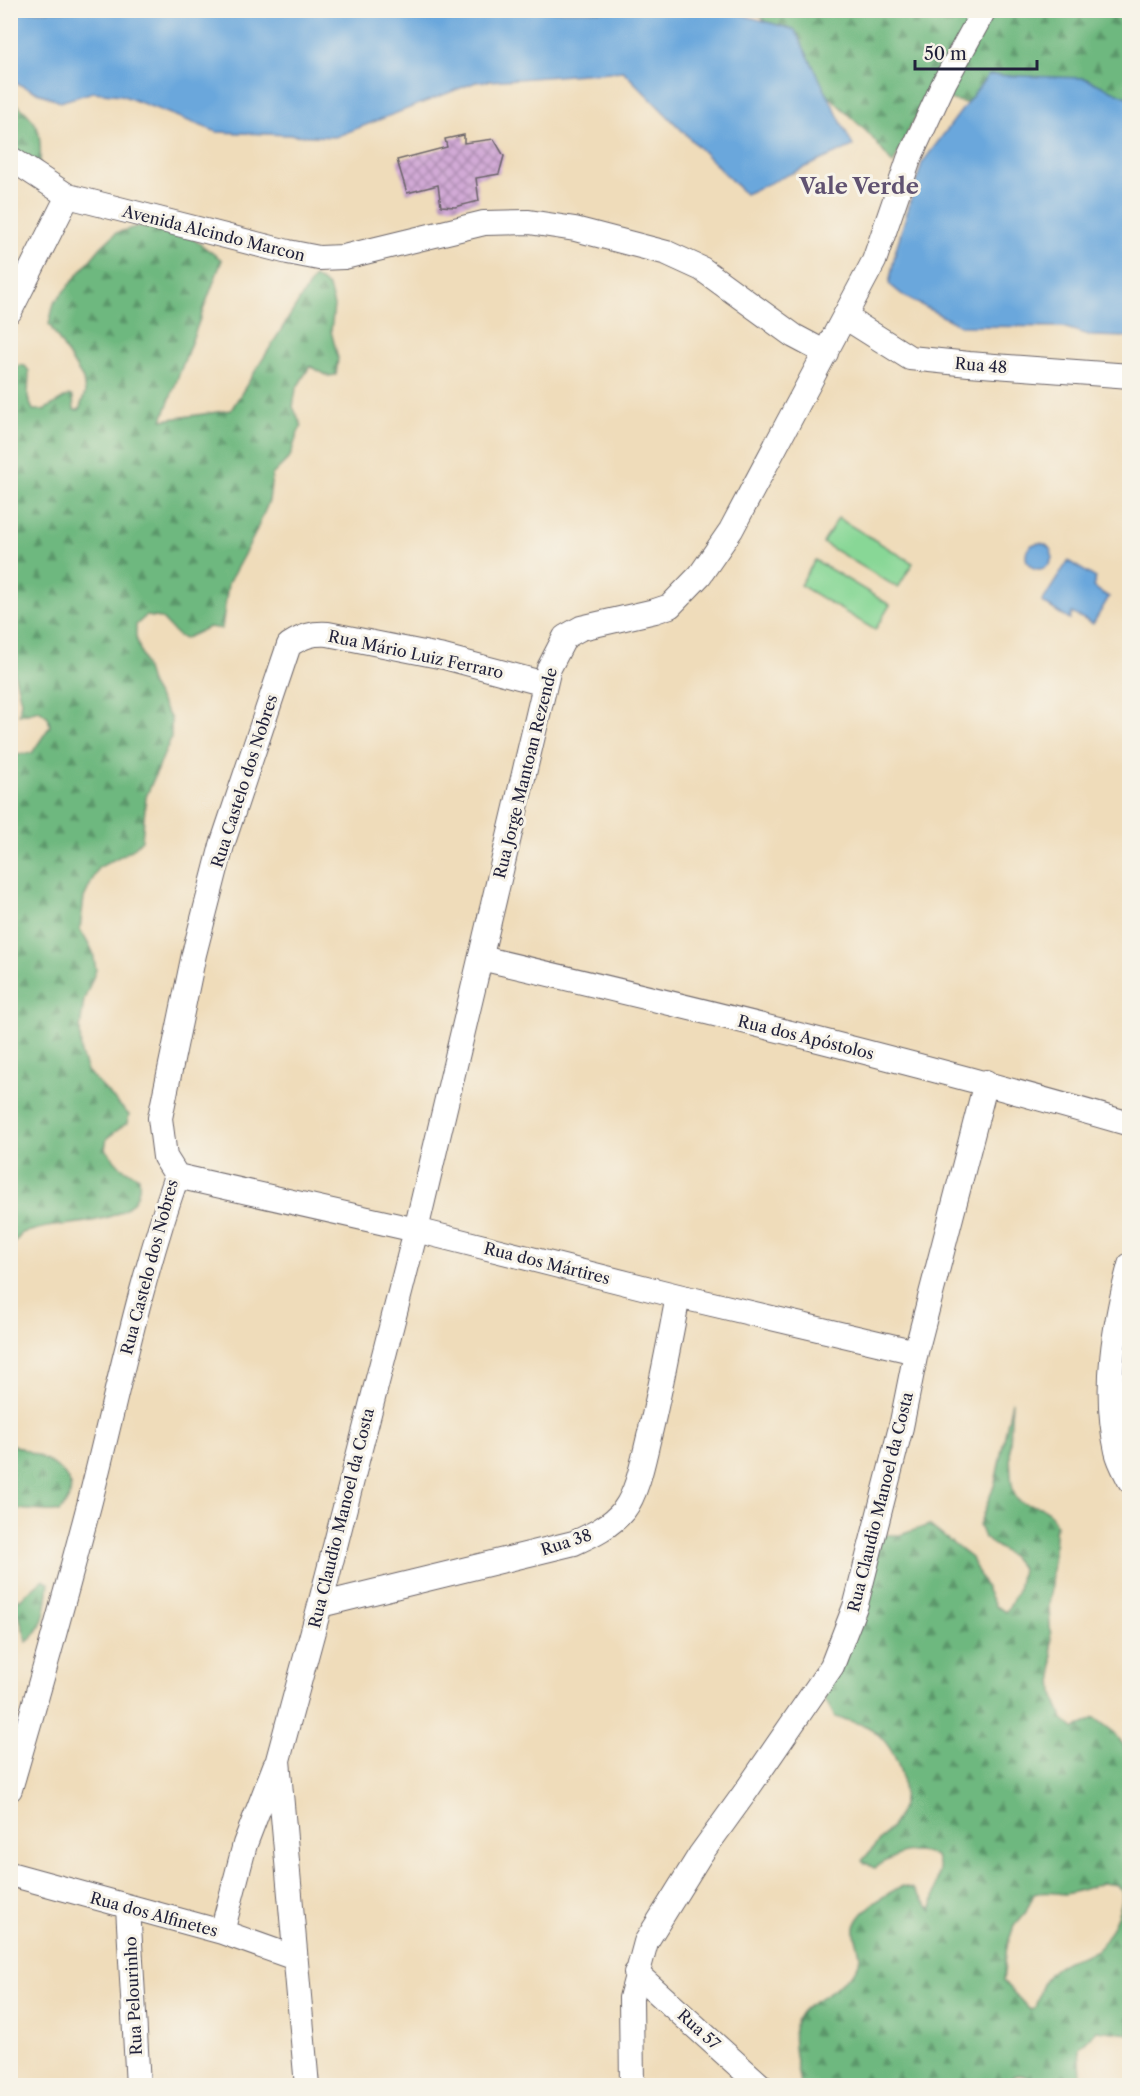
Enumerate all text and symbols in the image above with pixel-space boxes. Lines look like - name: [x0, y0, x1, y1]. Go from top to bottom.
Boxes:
- scale bar: [915, 33, 1036, 71]
- text: 50 m: [924, 43, 967, 65]
- district label: Vale Verde: [798, 173, 919, 200]
- street label: Avenida Alcindo Marcon: [120, 200, 307, 265]
- street label: Rua 48: [954, 353, 1008, 377]
- street label: Rua Mário Luiz Ferraro: [326, 626, 506, 682]
- street label: Rua Jorge Mantoan Rezende: [489, 665, 561, 881]
- street label: Rua Castelo dos Nobres: [207, 692, 281, 870]
- street label: Rua dos Apóstolos: [736, 1010, 876, 1064]
- street label: Rua Castelo dos Nobres: [116, 1177, 182, 1357]
- street label: Rua dos Mártires: [482, 1238, 612, 1288]
- street label: Rua Claudio Manoel da Costa: [843, 1390, 917, 1614]
- street label: Rua Claudio Manoel da Costa: [304, 1406, 378, 1630]
- street label: Rua 38: [538, 1524, 594, 1560]
- street label: Rua dos Alfinetes: [88, 1887, 220, 1941]
- street label: Rua Pelourinho: [120, 1936, 146, 2056]
- street label: Rua 57: [673, 2005, 725, 2053]

